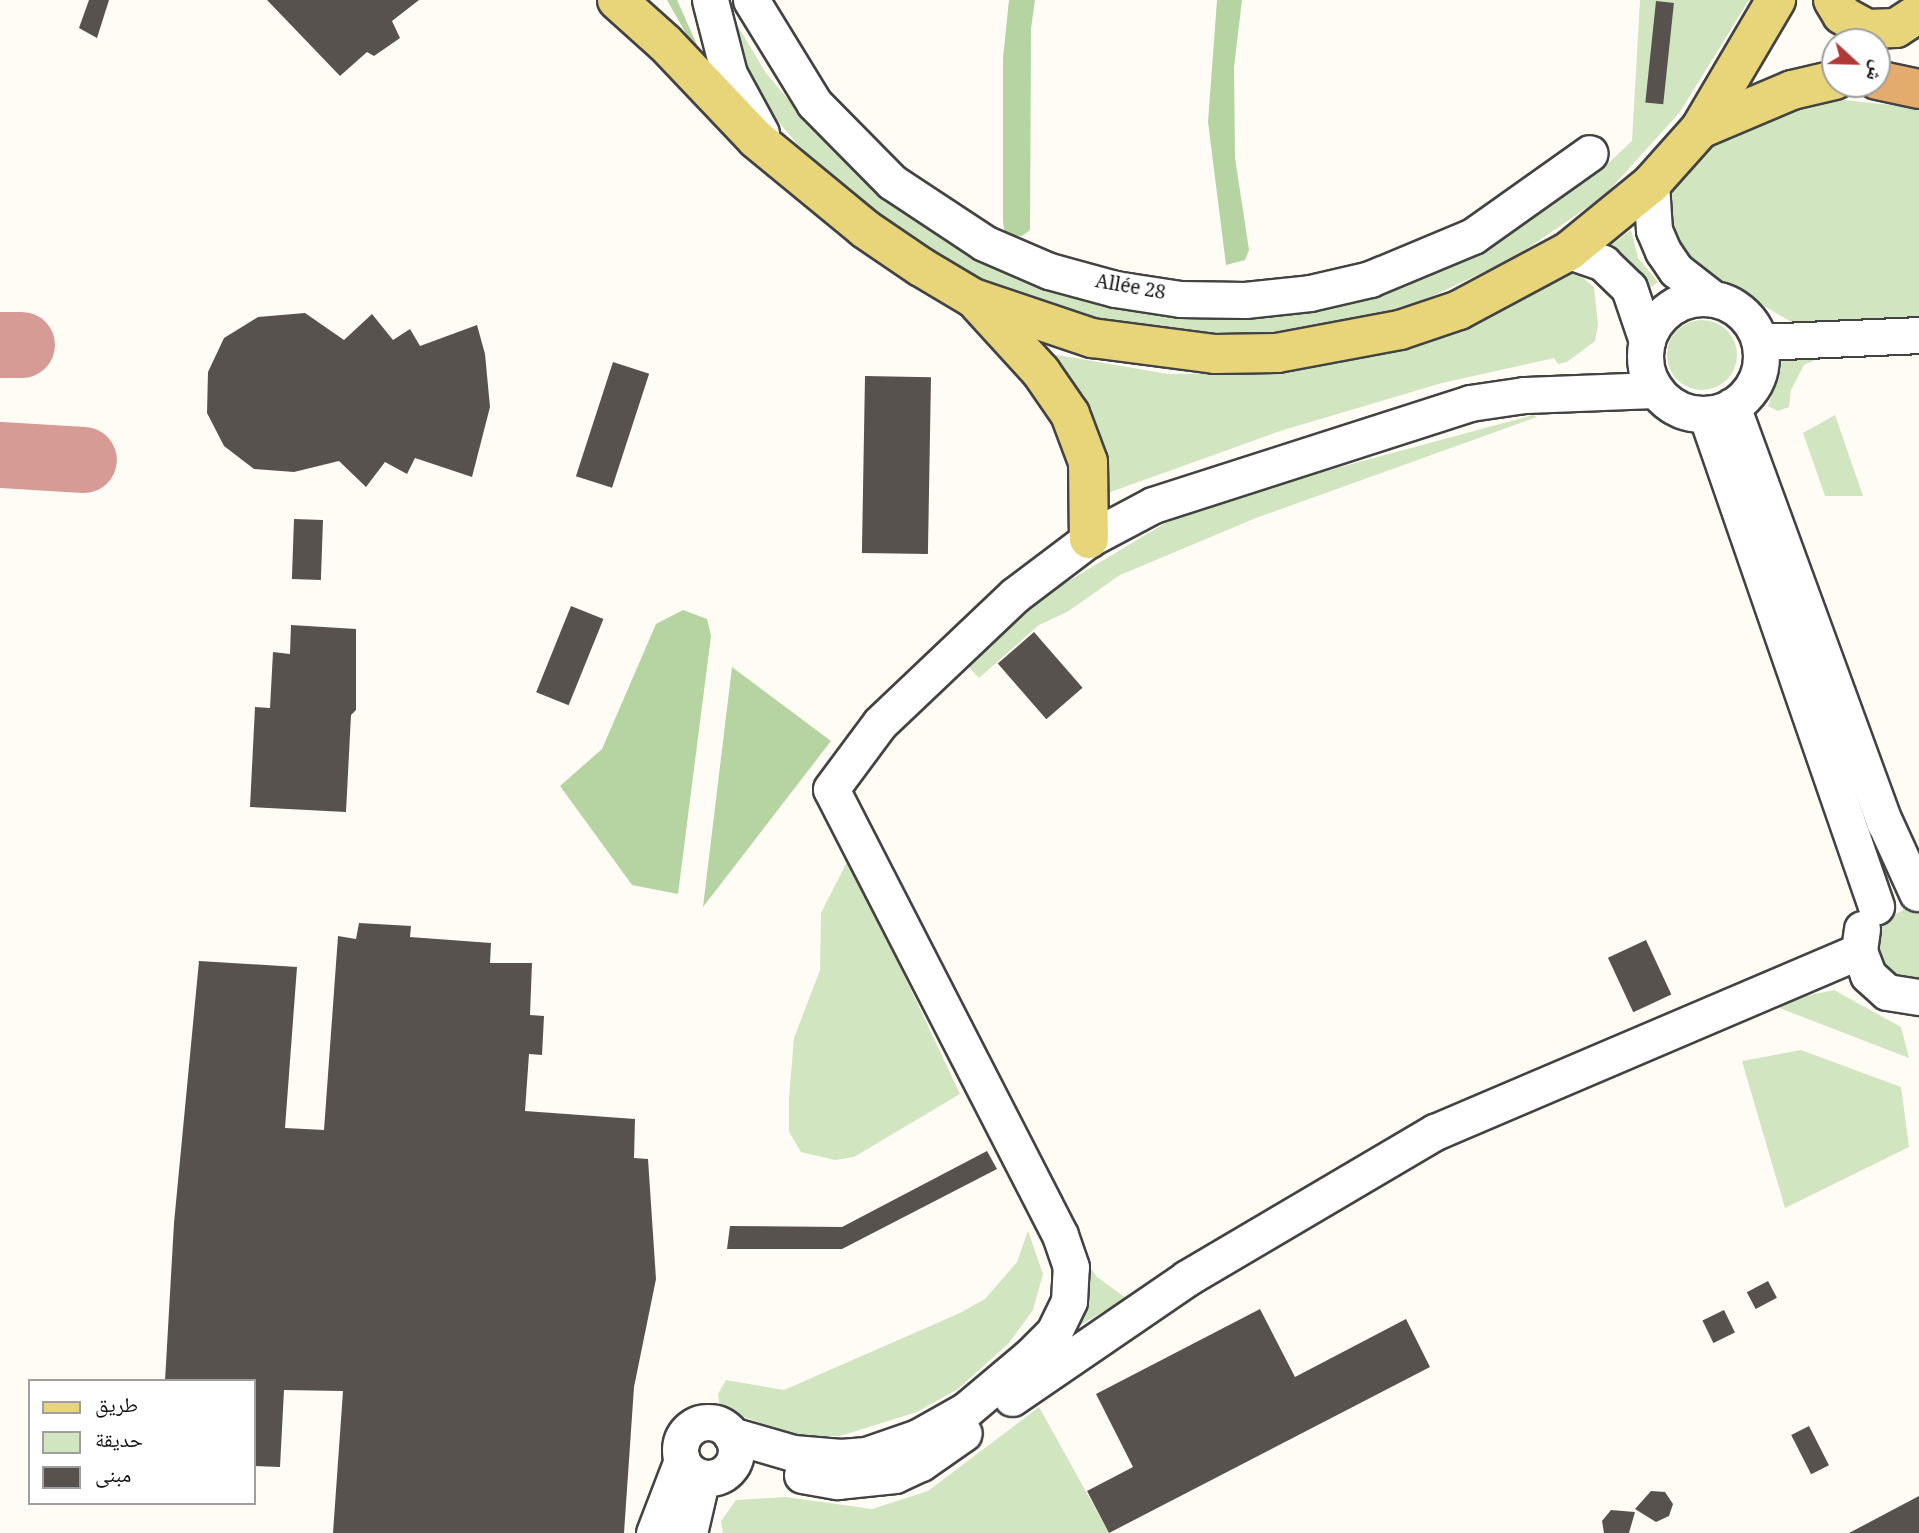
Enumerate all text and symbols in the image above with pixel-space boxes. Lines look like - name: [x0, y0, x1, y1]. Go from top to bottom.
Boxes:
- north arrow: [1821, 28, 1891, 98]
- text: ش: [1855, 55, 1892, 85]
- street label: Allée 28: [1093, 273, 1167, 307]
- legend: [28, 1379, 256, 1505]
- text: طريق: [95, 1390, 138, 1425]
- text: حديقة: [95, 1425, 143, 1460]
- text: مبنى: [95, 1460, 131, 1495]

